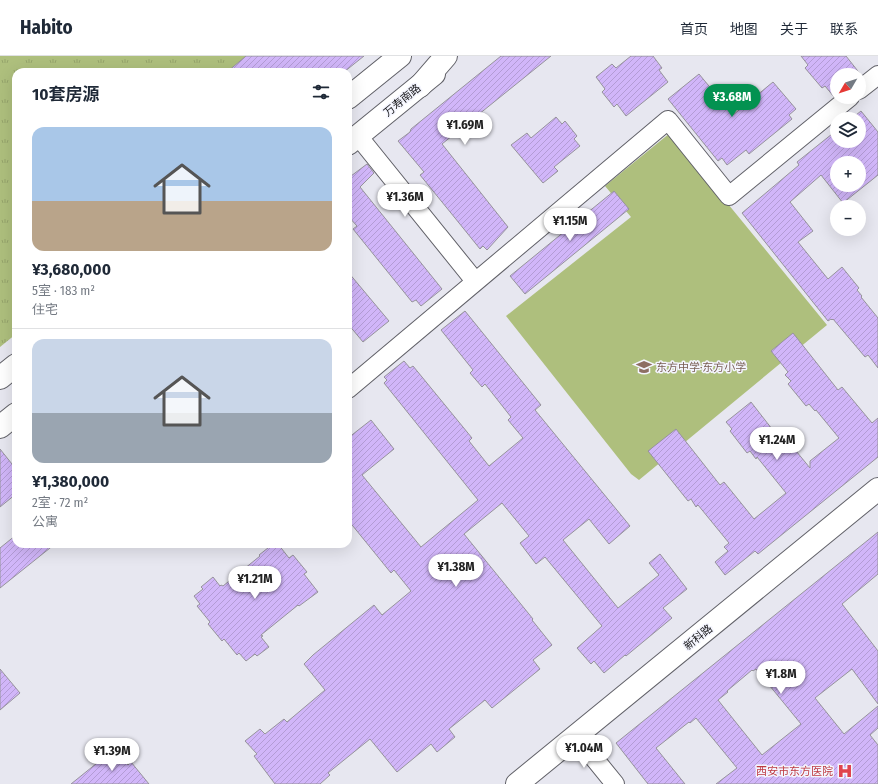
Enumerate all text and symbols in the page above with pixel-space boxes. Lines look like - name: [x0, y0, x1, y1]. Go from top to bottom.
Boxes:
- text: Habito: [20, 16, 73, 39]
- text: 首页: [680, 21, 708, 38]
- text: 地图: [730, 21, 758, 38]
- text: 关于: [780, 21, 808, 38]
- text: 联系: [830, 21, 858, 38]
- north arrow: [830, 68, 866, 104]
- map controls: [830, 68, 866, 236]
- icon: filters: [310, 81, 332, 103]
- street label: 万寿南路: [381, 81, 424, 119]
- text: 10套房源: [32, 84, 99, 105]
- pin: ¥3.68M: [699, 84, 765, 118]
- text: ¥3.68M: [713, 89, 751, 104]
- pin: ¥1.69M: [432, 112, 498, 146]
- button: layers: [830, 112, 866, 148]
- text: ¥1.69M: [446, 117, 484, 132]
- icon: home: [146, 153, 218, 225]
- button: +: [830, 156, 866, 192]
- pin: ¥1.36M: [372, 184, 438, 218]
- text: ¥1.36M: [386, 189, 424, 204]
- button: −: [830, 200, 866, 236]
- pin: ¥1.15M: [537, 208, 603, 242]
- text: ¥1.15M: [553, 213, 587, 228]
- text: ¥3,680,000: [32, 259, 111, 280]
- text: 5室 · 183 m²: [32, 283, 95, 298]
- text: 住宅: [32, 302, 58, 317]
- school or university icon: 东方中学·东方小学: [635, 358, 653, 376]
- place label: 东方中学·东方小学: [656, 361, 746, 374]
- icon: home: [146, 365, 218, 437]
- pin: ¥1.24M: [744, 427, 810, 461]
- text: ¥1.24M: [759, 432, 795, 447]
- text: ¥1,380,000: [32, 471, 109, 492]
- text: 2室 · 72 m²: [32, 495, 88, 510]
- text: 公寓: [32, 514, 58, 529]
- pin: ¥1.38M: [423, 554, 489, 588]
- text: ¥1.38M: [437, 559, 475, 574]
- pin: ¥1.21M: [222, 566, 288, 600]
- text: ¥1.21M: [237, 571, 273, 586]
- street label: 新科路: [681, 622, 715, 653]
- pin: ¥1.8M: [753, 661, 809, 695]
- text: ¥1.8M: [765, 666, 797, 681]
- pin: ¥1.04M: [551, 735, 617, 769]
- pin: ¥1.39M: [79, 738, 145, 772]
- text: ¥1.04M: [565, 740, 603, 755]
- text: ¥1.39M: [93, 743, 131, 758]
- hospital icon: 西安市东方医院: [836, 762, 854, 780]
- place label: 西安市东方医院: [756, 765, 833, 778]

